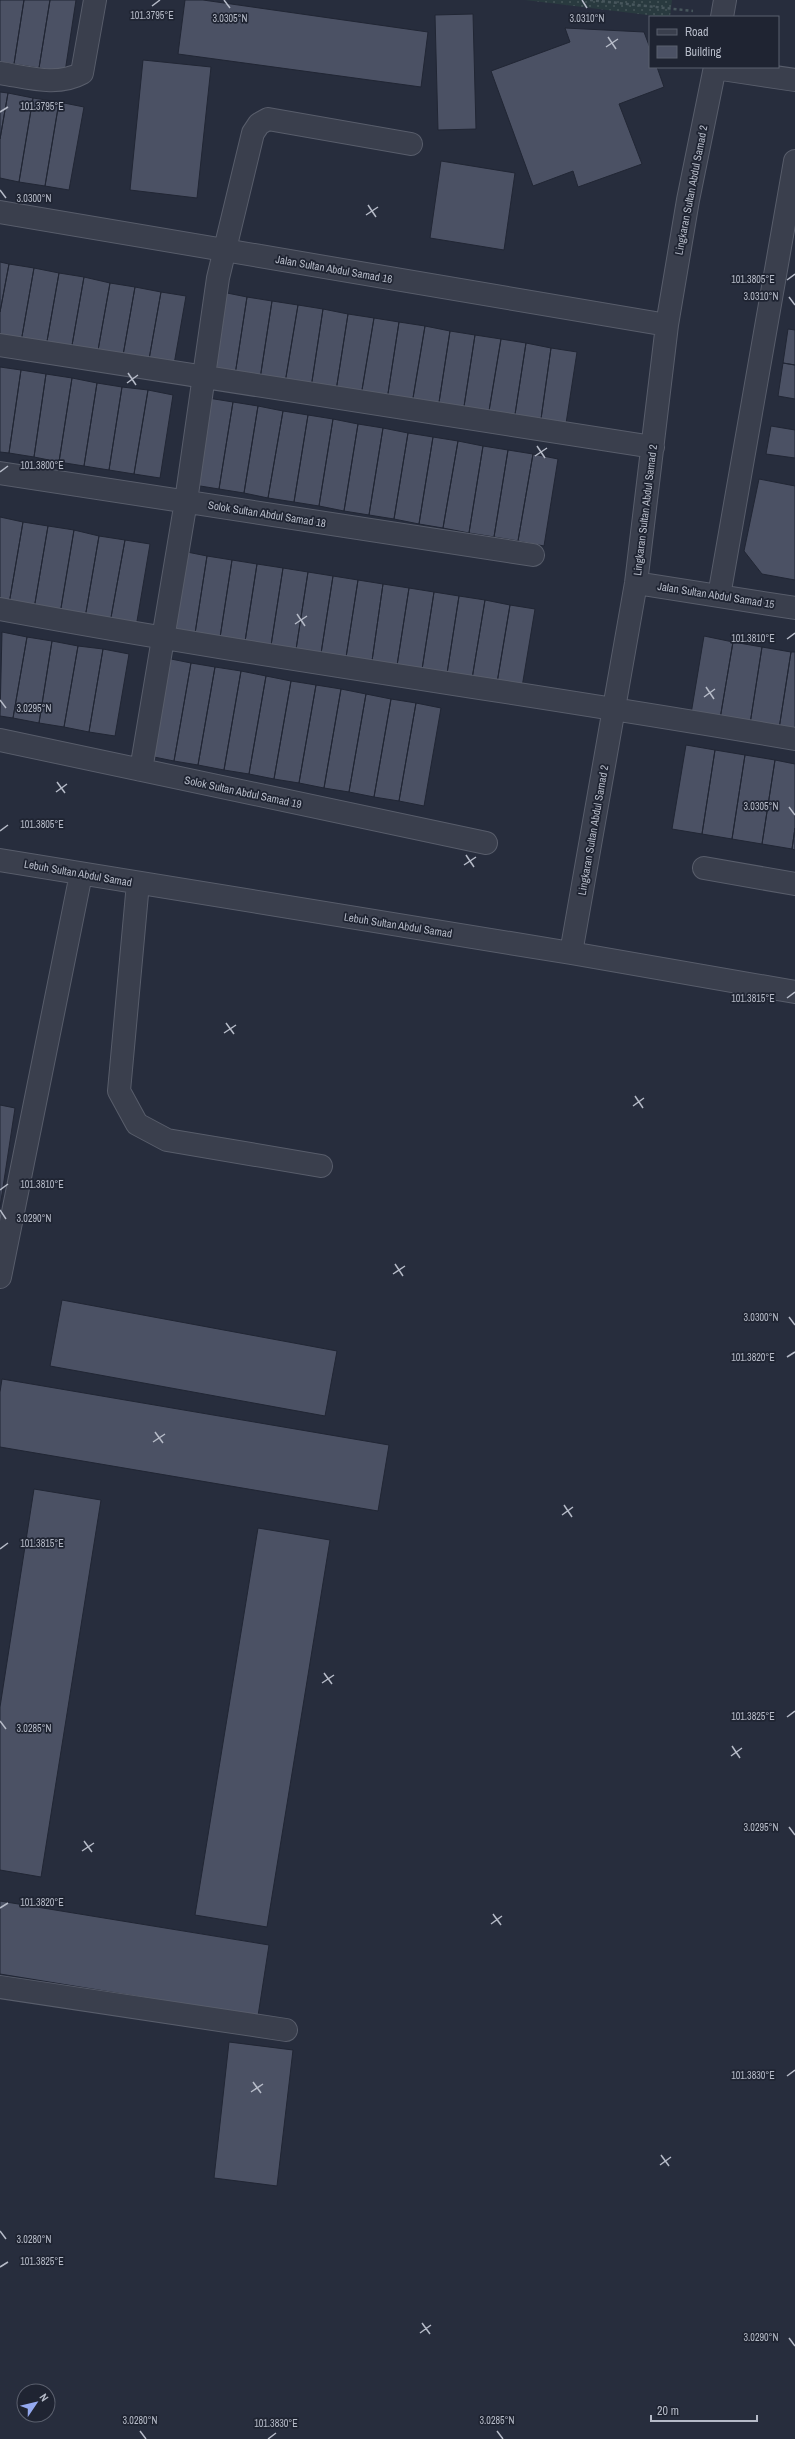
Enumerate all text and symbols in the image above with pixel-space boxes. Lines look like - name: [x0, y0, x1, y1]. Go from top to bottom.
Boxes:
- text: 101.3795°E: [130, 9, 174, 22]
- text: 3.0305°N: [213, 12, 248, 25]
- text: 3.0310°N: [570, 12, 605, 25]
- legend: [649, 16, 779, 68]
- text: Road: [685, 24, 709, 40]
- text: Building: [685, 44, 722, 60]
- text: 101.3795°E: [20, 100, 64, 113]
- street label: Lingkaran Sultan Abdul Samad 2: [672, 124, 710, 256]
- text: 3.0300°N: [17, 192, 52, 205]
- street label: Jalan Sultan Abdul Samad 16: [275, 252, 393, 286]
- text: 101.3805°E: [731, 273, 775, 286]
- text: 3.0310°N: [744, 290, 779, 303]
- street label: Lingkaran Sultan Abdul Samad 2: [630, 444, 660, 576]
- text: 101.3800°E: [20, 459, 64, 472]
- street label: Solok Sultan Abdul Samad 18: [207, 498, 327, 530]
- street label: Jalan Sultan Abdul Samad 15: [656, 579, 776, 611]
- text: 101.3810°E: [731, 632, 775, 645]
- text: 3.0295°N: [17, 702, 52, 715]
- street label: Lingkaran Sultan Abdul Samad 2: [575, 764, 611, 896]
- street label: Solok Sultan Abdul Samad 19: [183, 773, 303, 811]
- text: 3.0305°N: [744, 800, 779, 813]
- text: 101.3805°E: [20, 818, 64, 831]
- street label: Lebuh Sultan Abdul Samad: [23, 857, 133, 889]
- street label: Lebuh Sultan Abdul Samad: [343, 910, 453, 940]
- text: 101.3815°E: [731, 992, 775, 1005]
- text: 101.3810°E: [20, 1178, 64, 1191]
- text: 3.0290°N: [17, 1212, 52, 1225]
- text: 3.0300°N: [744, 1311, 779, 1324]
- text: 101.3820°E: [731, 1351, 775, 1364]
- text: 101.3815°E: [20, 1537, 64, 1550]
- text: 101.3825°E: [731, 1710, 775, 1723]
- text: 3.0285°N: [17, 1722, 52, 1735]
- text: 3.0295°N: [744, 1821, 779, 1834]
- text: 101.3820°E: [20, 1896, 64, 1909]
- text: 101.3830°E: [731, 2069, 775, 2082]
- text: 3.0280°N: [17, 2233, 52, 2246]
- text: 101.3825°E: [20, 2255, 64, 2268]
- text: 3.0290°N: [744, 2331, 779, 2344]
- north arrow: [16, 2383, 56, 2423]
- text: N: [37, 2391, 52, 2404]
- scale bar: [651, 2397, 757, 2423]
- text: 20 m: [657, 2403, 679, 2419]
- text: 3.0280°N: [123, 2414, 158, 2427]
- text: 3.0285°N: [480, 2414, 515, 2427]
- text: 101.3830°E: [254, 2417, 298, 2430]

